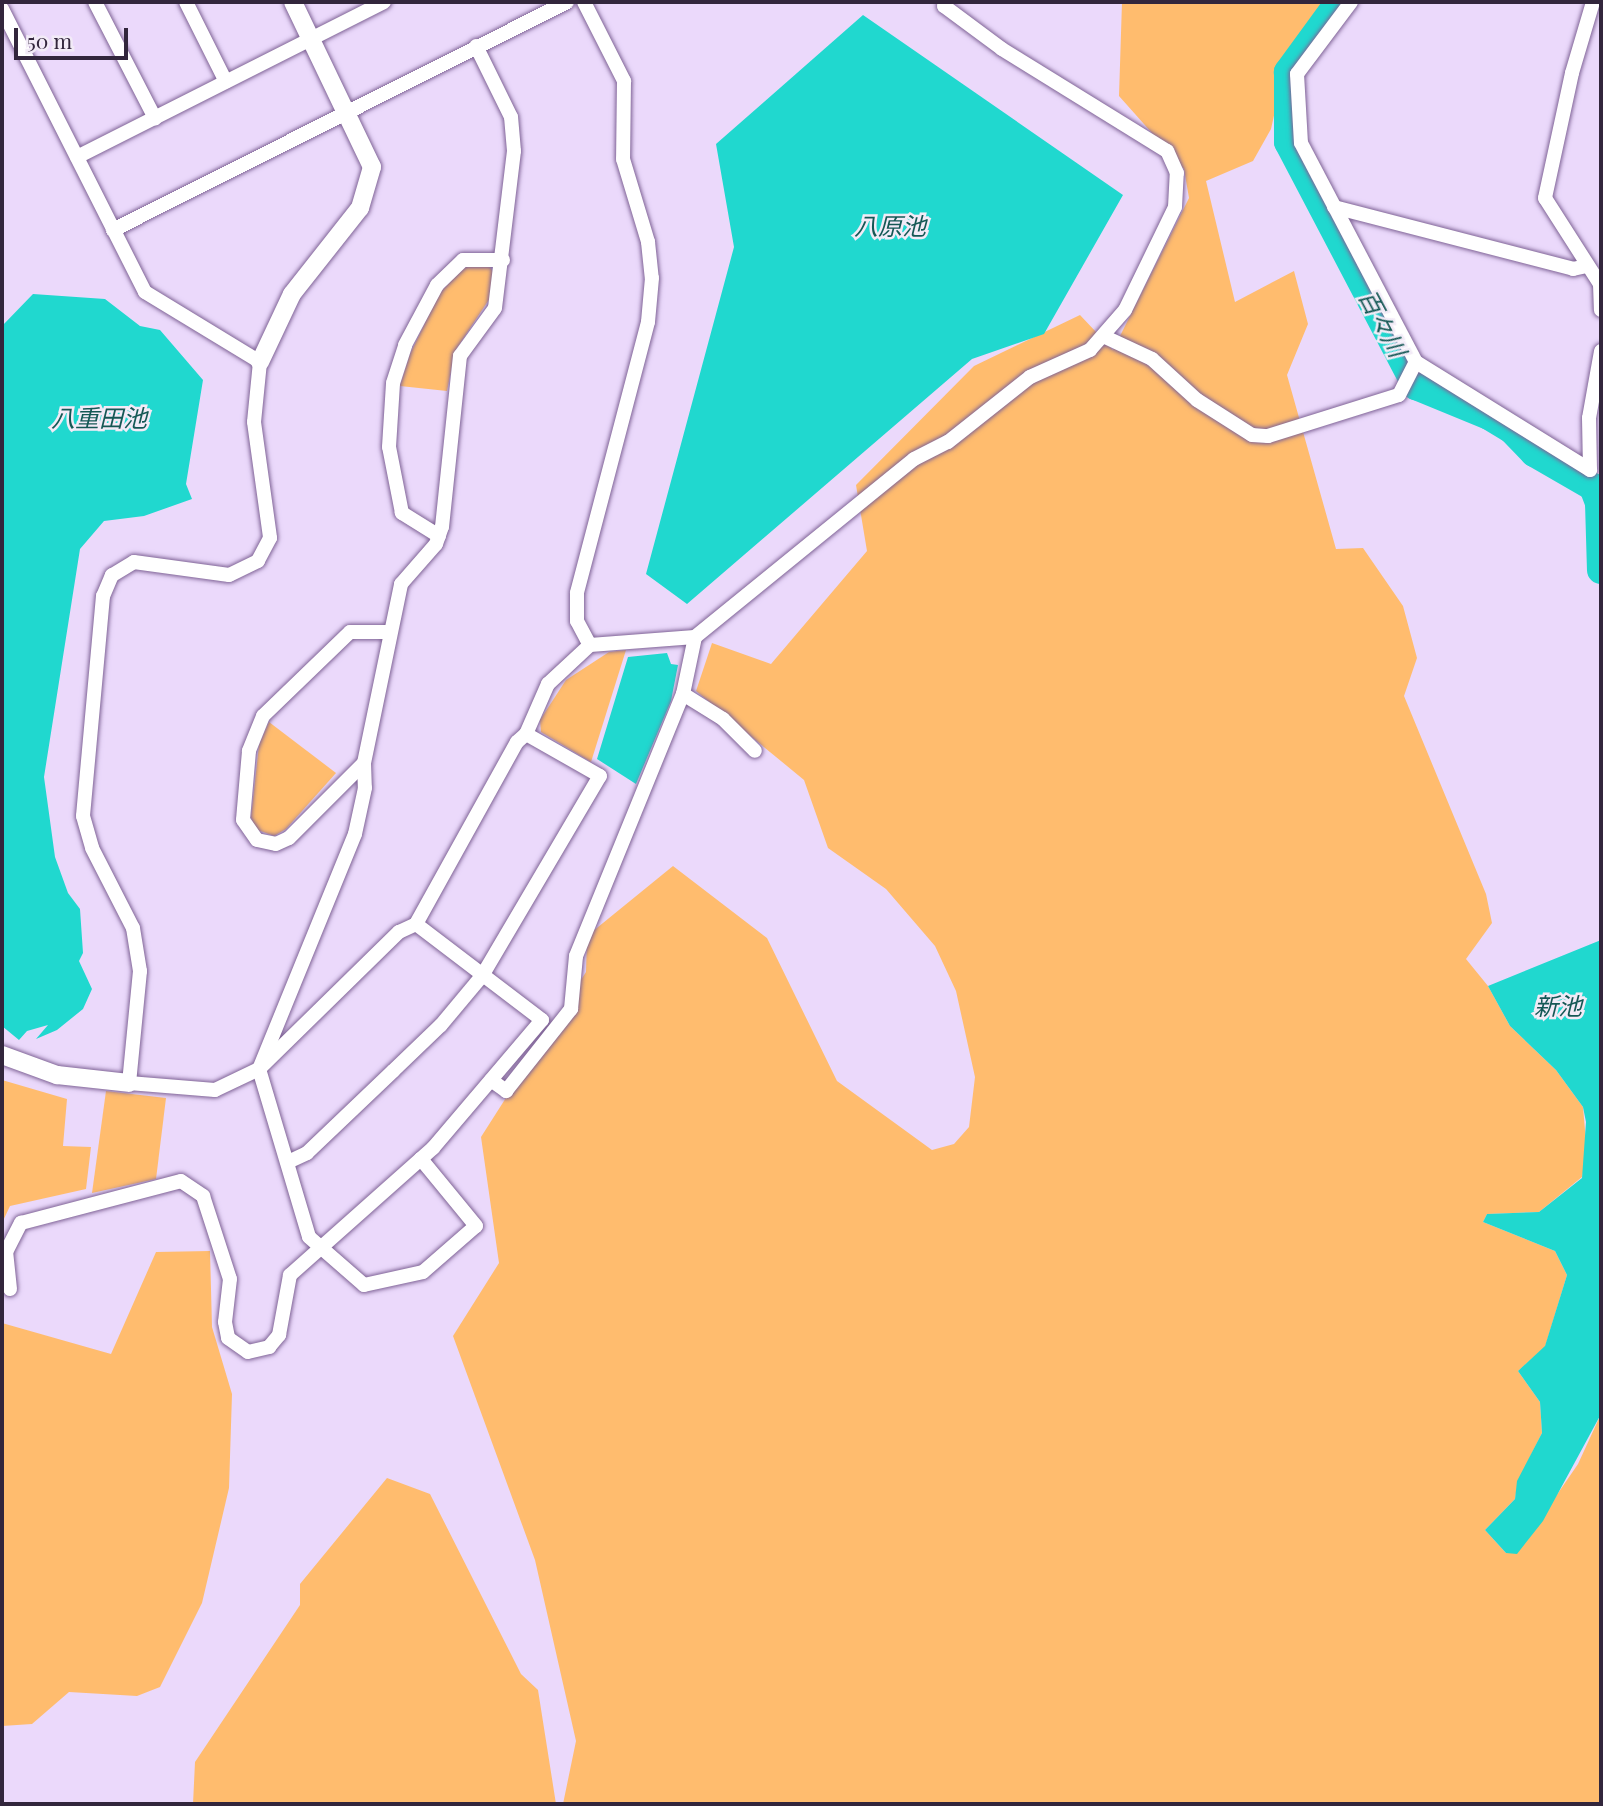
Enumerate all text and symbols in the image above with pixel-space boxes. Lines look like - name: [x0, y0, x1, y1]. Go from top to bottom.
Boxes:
- scale bar: [18, 14, 131, 58]
- text: 50 m: [27, 26, 72, 54]
- water label: 八原池: [854, 212, 926, 240]
- water label: 百々川: [1353, 284, 1413, 362]
- water label: 八重田池: [51, 404, 147, 432]
- water label: 新池: [1534, 992, 1582, 1020]

